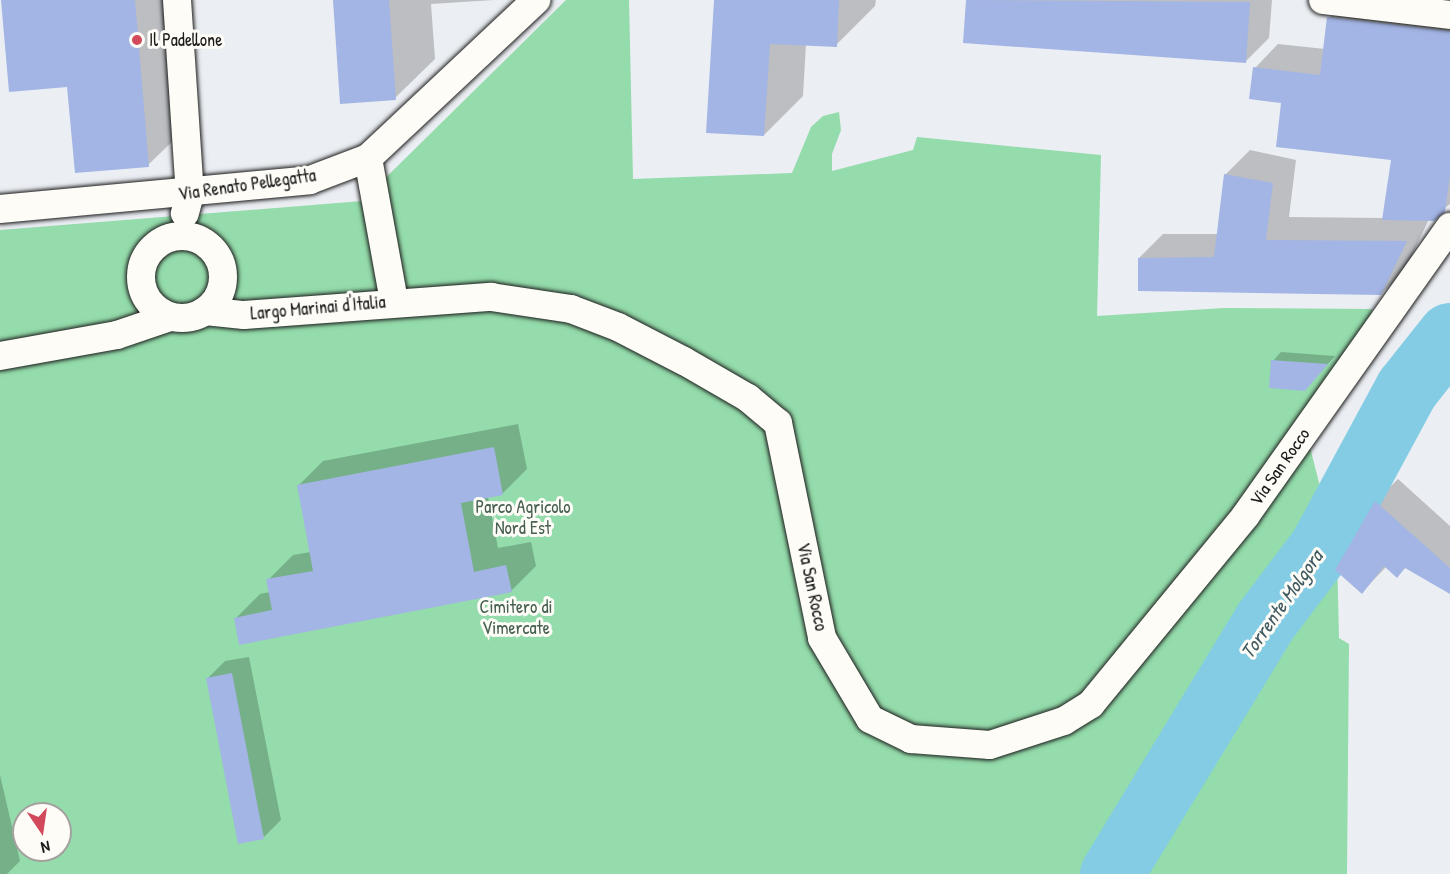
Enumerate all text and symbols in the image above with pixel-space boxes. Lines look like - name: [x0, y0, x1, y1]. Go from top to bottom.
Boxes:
- place label: Il Padellone: [149, 29, 222, 51]
- marker: Il Padellone: [130, 33, 144, 47]
- street label: Via Renato Pellegatta: [177, 165, 317, 205]
- street label: Largo Marinai d'Italia: [250, 291, 386, 325]
- street label: Via San Rocco: [1245, 424, 1315, 510]
- park label: Parco Agricolo Nord Est: [475, 497, 571, 540]
- street label: Via San Rocco: [792, 541, 832, 633]
- water label: Torrente Molgora: [1235, 545, 1327, 663]
- park label: Cimitero di Vimercate: [480, 597, 552, 640]
- north arrow: [12, 802, 72, 862]
- text: N: [39, 836, 52, 859]

